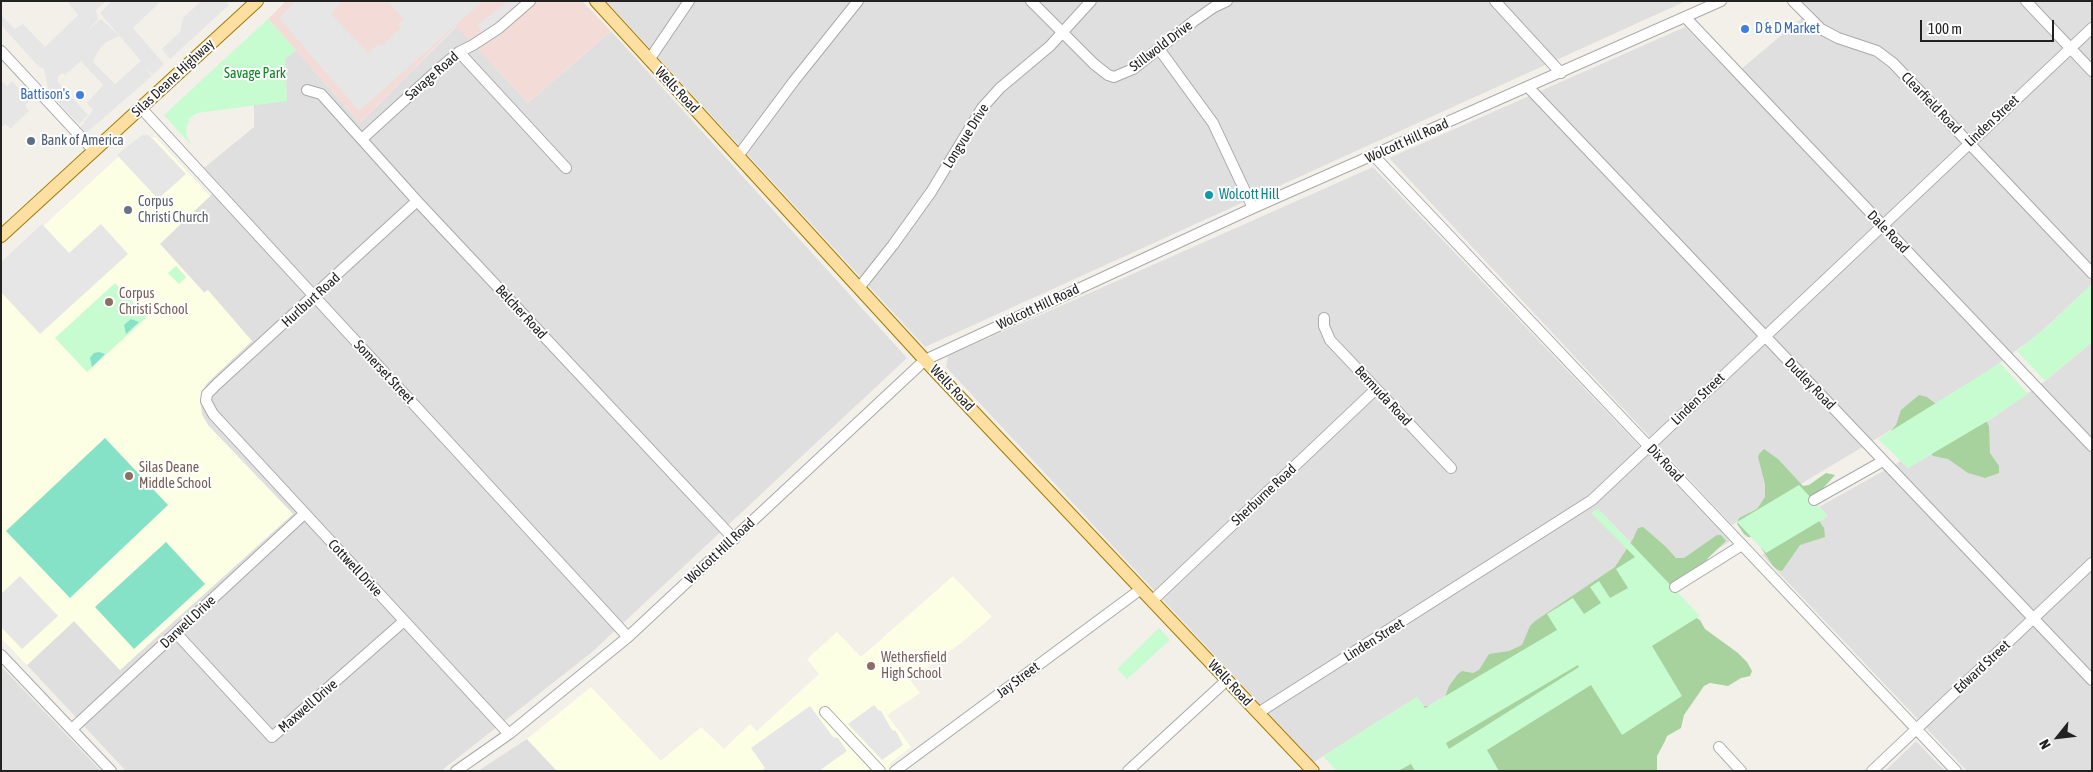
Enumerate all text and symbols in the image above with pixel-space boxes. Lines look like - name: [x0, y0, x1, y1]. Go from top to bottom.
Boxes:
- scale bar: [1923, 10, 2057, 42]
- street label: Stillwold Drive: [1126, 17, 1196, 75]
- text: 100 m: [1928, 20, 1962, 37]
- place label: D & D Market: [1755, 21, 1820, 37]
- marker: D & D Market: [1739, 23, 1751, 35]
- street label: Silas Deane Highway: [128, 36, 218, 120]
- street label: Savage Road: [402, 48, 462, 104]
- street label: Wells Road: [651, 63, 703, 117]
- park label: Savage Park: [224, 66, 286, 82]
- street label: Clearfield Road: [1898, 69, 1964, 137]
- place label: Battison's: [20, 87, 70, 103]
- marker: Battison's: [74, 89, 86, 101]
- street label: Linden Street: [1961, 92, 2023, 150]
- street label: Longvue Drive: [940, 101, 992, 171]
- street label: Wolcott Hill Road: [1363, 115, 1451, 167]
- place label: Bank of America: [41, 133, 124, 149]
- marker: Bank of America: [25, 135, 37, 147]
- place label: Wolcott Hill: [1219, 187, 1279, 203]
- marker: Wolcott Hill: [1203, 189, 1215, 201]
- place label: Corpus Christi Church: [138, 194, 209, 226]
- marker: Corpus Christi Church: [122, 204, 134, 216]
- street label: Dale Road: [1864, 207, 1912, 257]
- street label: Hurlburt Road: [278, 269, 344, 331]
- street label: Wolcott Hill Road: [994, 281, 1082, 333]
- street label: Belcher Road: [492, 282, 550, 342]
- place label: Corpus Christi School: [119, 286, 188, 318]
- marker: Corpus Christi School: [103, 296, 115, 308]
- street label: Somerset Street: [350, 337, 418, 407]
- street label: Dudley Road: [1781, 355, 1839, 413]
- street label: Wells Road: [926, 361, 978, 415]
- street label: Bermuda Road: [1351, 363, 1415, 429]
- street label: Linden Street: [1668, 369, 1728, 429]
- street label: Dix Road: [1643, 441, 1687, 485]
- place label: Silas Deane Middle School: [139, 460, 211, 492]
- street label: Sherburne Road: [1228, 461, 1300, 529]
- marker: Silas Deane Middle School: [123, 470, 135, 482]
- street label: Wolcott Hill Road: [682, 514, 758, 588]
- street label: Cottwell Drive: [324, 536, 386, 600]
- street label: Darwell Drive: [157, 592, 219, 652]
- street label: Linden Street: [1341, 615, 1407, 665]
- street label: Edward Street: [1950, 637, 2014, 697]
- place label: Wethersfield High School: [881, 650, 947, 682]
- street label: Wells Road: [1204, 656, 1256, 710]
- street label: Jay Street: [993, 658, 1043, 702]
- marker: Wethersfield High School: [865, 660, 877, 672]
- street label: Maxwell Drive: [275, 676, 341, 736]
- north arrow: [2033, 712, 2083, 762]
- text: N: [2036, 737, 2054, 752]

